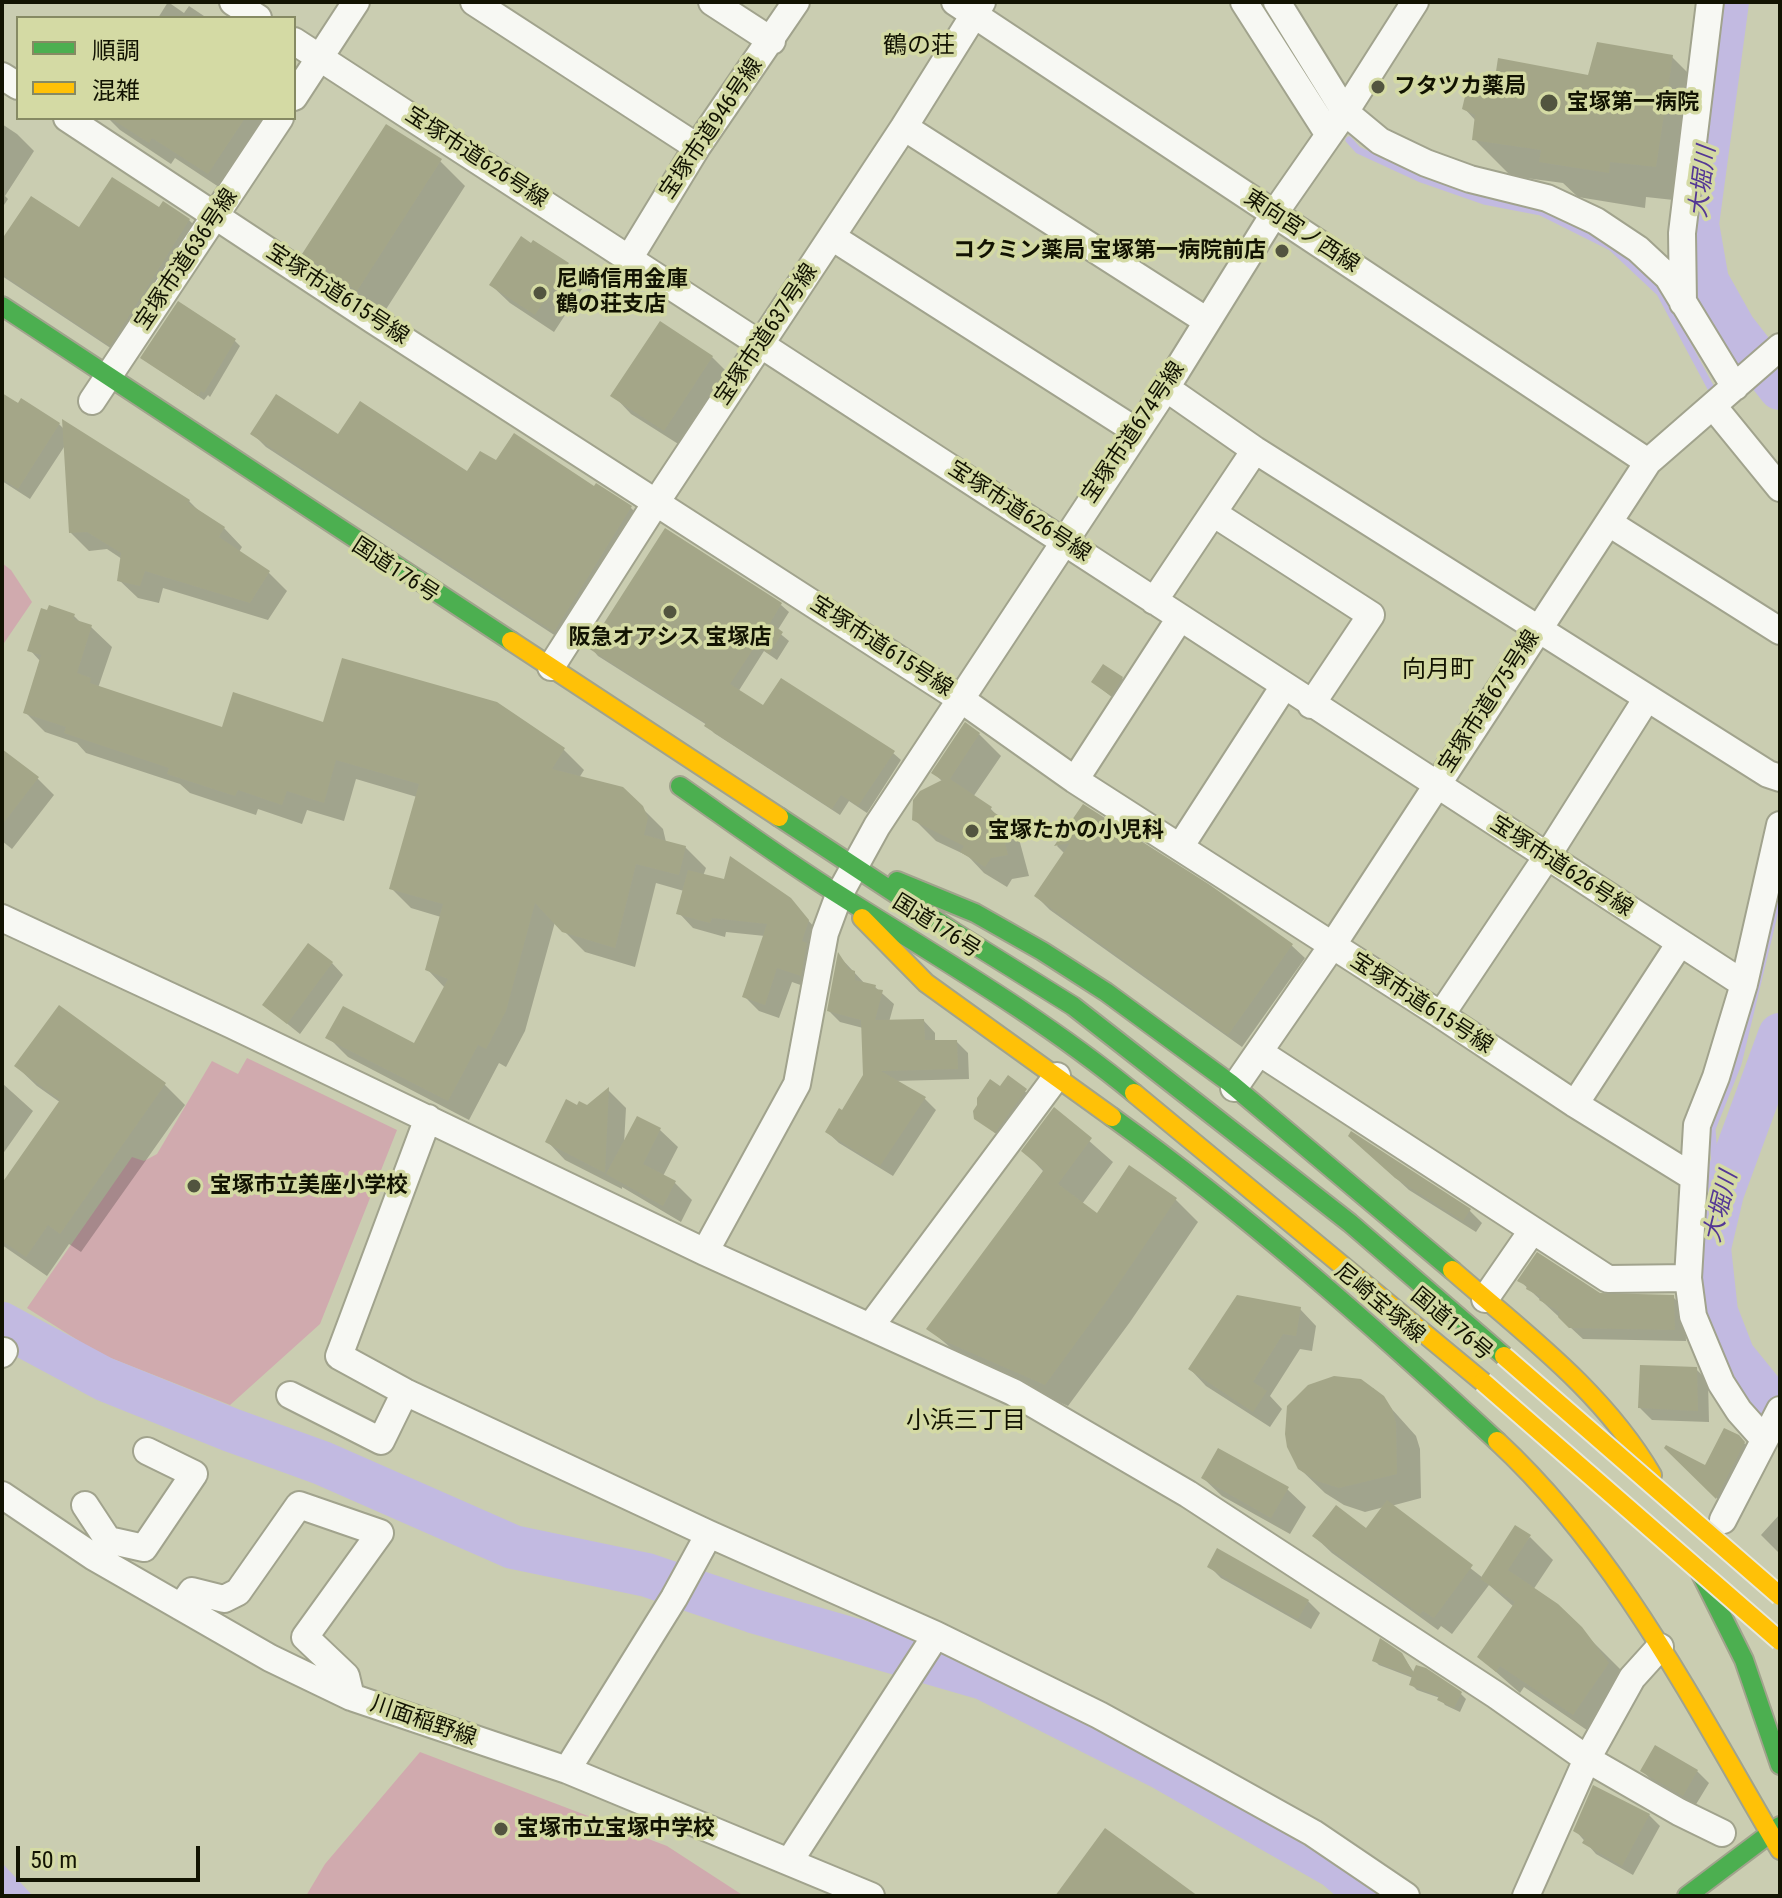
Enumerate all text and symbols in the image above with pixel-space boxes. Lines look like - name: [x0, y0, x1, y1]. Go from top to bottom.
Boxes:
- legend: [16, 16, 296, 120]
- district label: 鶴の荘: [883, 33, 955, 61]
- text: 順調: [92, 37, 140, 65]
- street label: 宝塚市道946号線: [655, 53, 769, 205]
- place label: フタツカ薬局: [1394, 74, 1526, 100]
- text: 混雑: [92, 77, 140, 105]
- marker: フタツカ薬局: [1369, 78, 1387, 96]
- place label: 宝塚第一病院: [1567, 90, 1699, 116]
- marker: 宝塚第一病院: [1538, 92, 1560, 114]
- street label: 宝塚市道626号線: [400, 102, 552, 214]
- water label: 大堀川: [1685, 145, 1723, 219]
- street label: 宝塚市道636号線: [130, 184, 244, 336]
- street label: 東向宮ノ西線: [1238, 185, 1364, 279]
- place label: コクミン薬局 宝塚第一病院前店: [953, 238, 1266, 264]
- street label: 宝塚市道615号線: [261, 239, 413, 351]
- marker: コクミン薬局 宝塚第一病院前店: [1273, 242, 1291, 260]
- street label: 宝塚市道637号線: [710, 259, 824, 411]
- place label: 尼崎信用金庫 鶴の荘支店: [556, 267, 688, 318]
- marker: 尼崎信用金庫 鶴の荘支店: [531, 284, 549, 302]
- street label: 宝塚市道674号線: [1077, 357, 1191, 509]
- street label: 宝塚市道626号線: [943, 456, 1095, 568]
- street label: 国道176号: [346, 533, 444, 609]
- street label: 宝塚市道615号線: [805, 591, 957, 703]
- marker: 阪急オアシス 宝塚店: [661, 603, 679, 621]
- place label: 阪急オアシス 宝塚店: [568, 625, 772, 651]
- street label: 宝塚市道675号線: [1434, 626, 1546, 778]
- district label: 向月町: [1402, 657, 1474, 685]
- street label: 宝塚市道626号線: [1485, 811, 1637, 923]
- place label: 宝塚たかの小児科: [988, 818, 1164, 844]
- marker: 宝塚たかの小児科: [963, 822, 981, 840]
- street label: 国道176号: [887, 890, 985, 964]
- street label: 宝塚市道615号線: [1345, 948, 1497, 1060]
- water label: 大堀川: [1699, 1169, 1745, 1245]
- place label: 宝塚市立美座小学校: [210, 1173, 408, 1199]
- marker: 宝塚市立美座小学校: [185, 1177, 203, 1195]
- street label: 尼崎宝塚線: [1328, 1259, 1430, 1349]
- street label: 国道176号: [1405, 1283, 1497, 1367]
- district label: 小浜三丁目: [906, 1408, 1026, 1436]
- street label: 川面稲野線: [367, 1692, 479, 1752]
- place label: 宝塚市立宝塚中学校: [517, 1816, 715, 1842]
- marker: 宝塚市立宝塚中学校: [492, 1820, 510, 1838]
- scale bar: [20, 1830, 204, 1880]
- text: 50 m: [30, 1846, 77, 1874]

